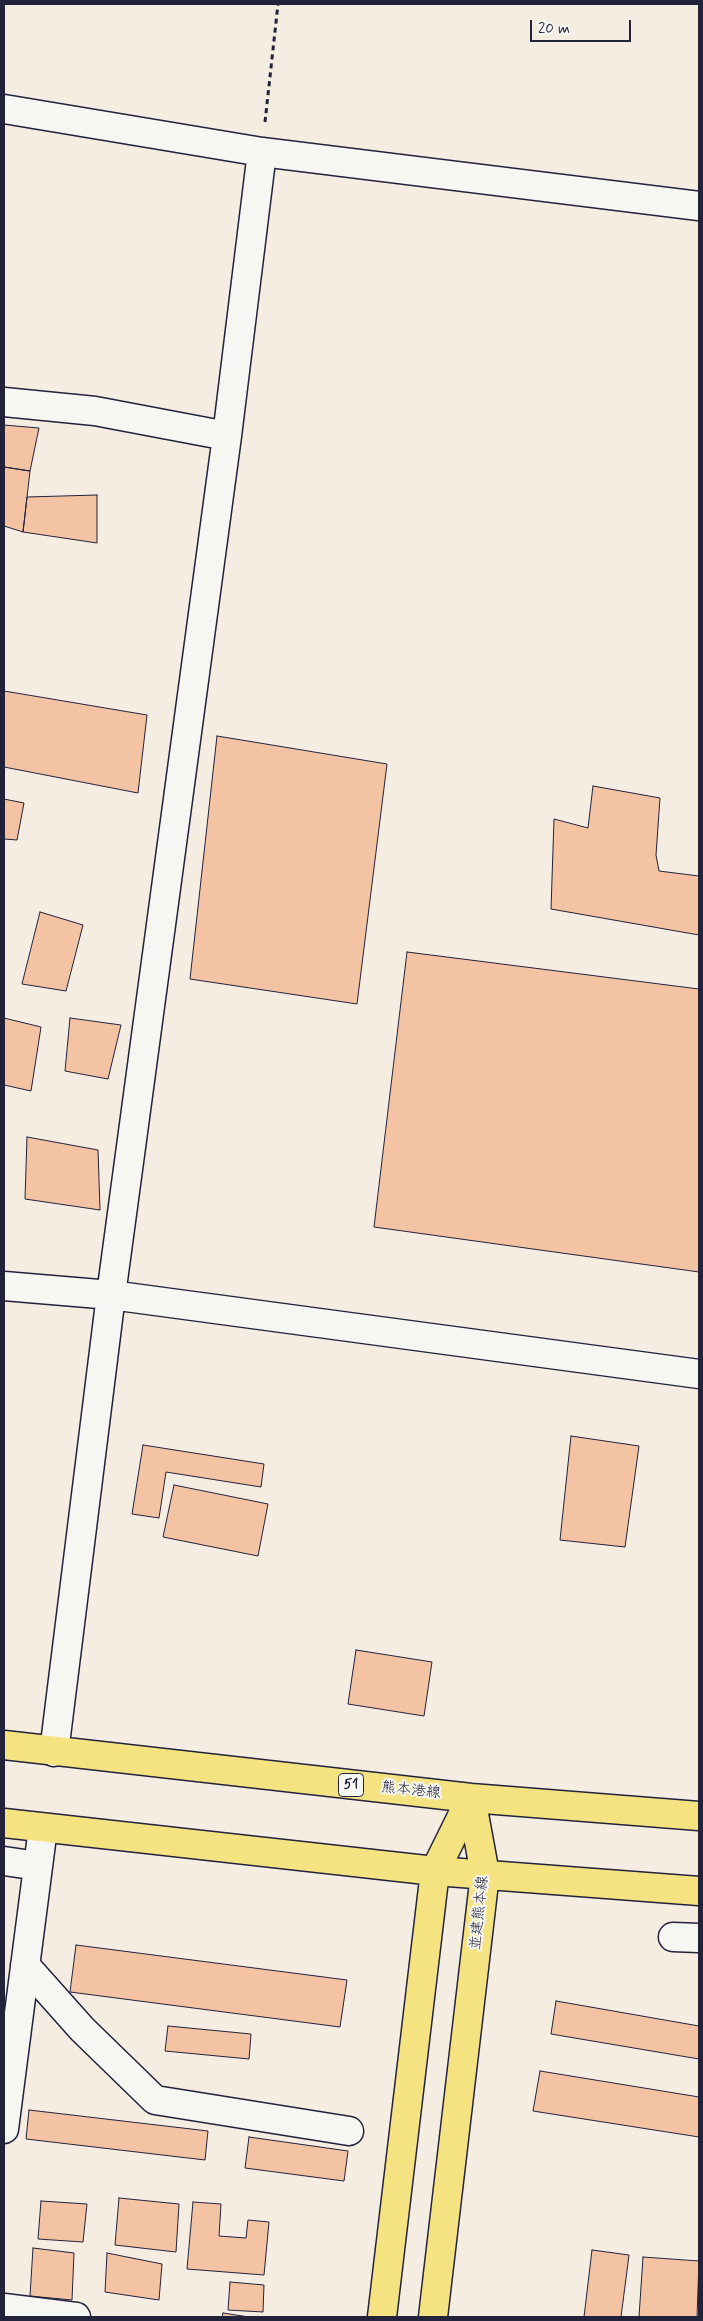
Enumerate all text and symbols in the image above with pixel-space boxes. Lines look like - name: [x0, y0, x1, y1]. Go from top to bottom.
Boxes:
- scale bar: [533, 10, 634, 42]
- text: 20 m: [538, 19, 570, 39]
- road number: 51: [338, 1774, 364, 1796]
- street label: 熊本港線: [380, 1779, 442, 1803]
- street label: 並建熊本線: [467, 1875, 493, 1951]

